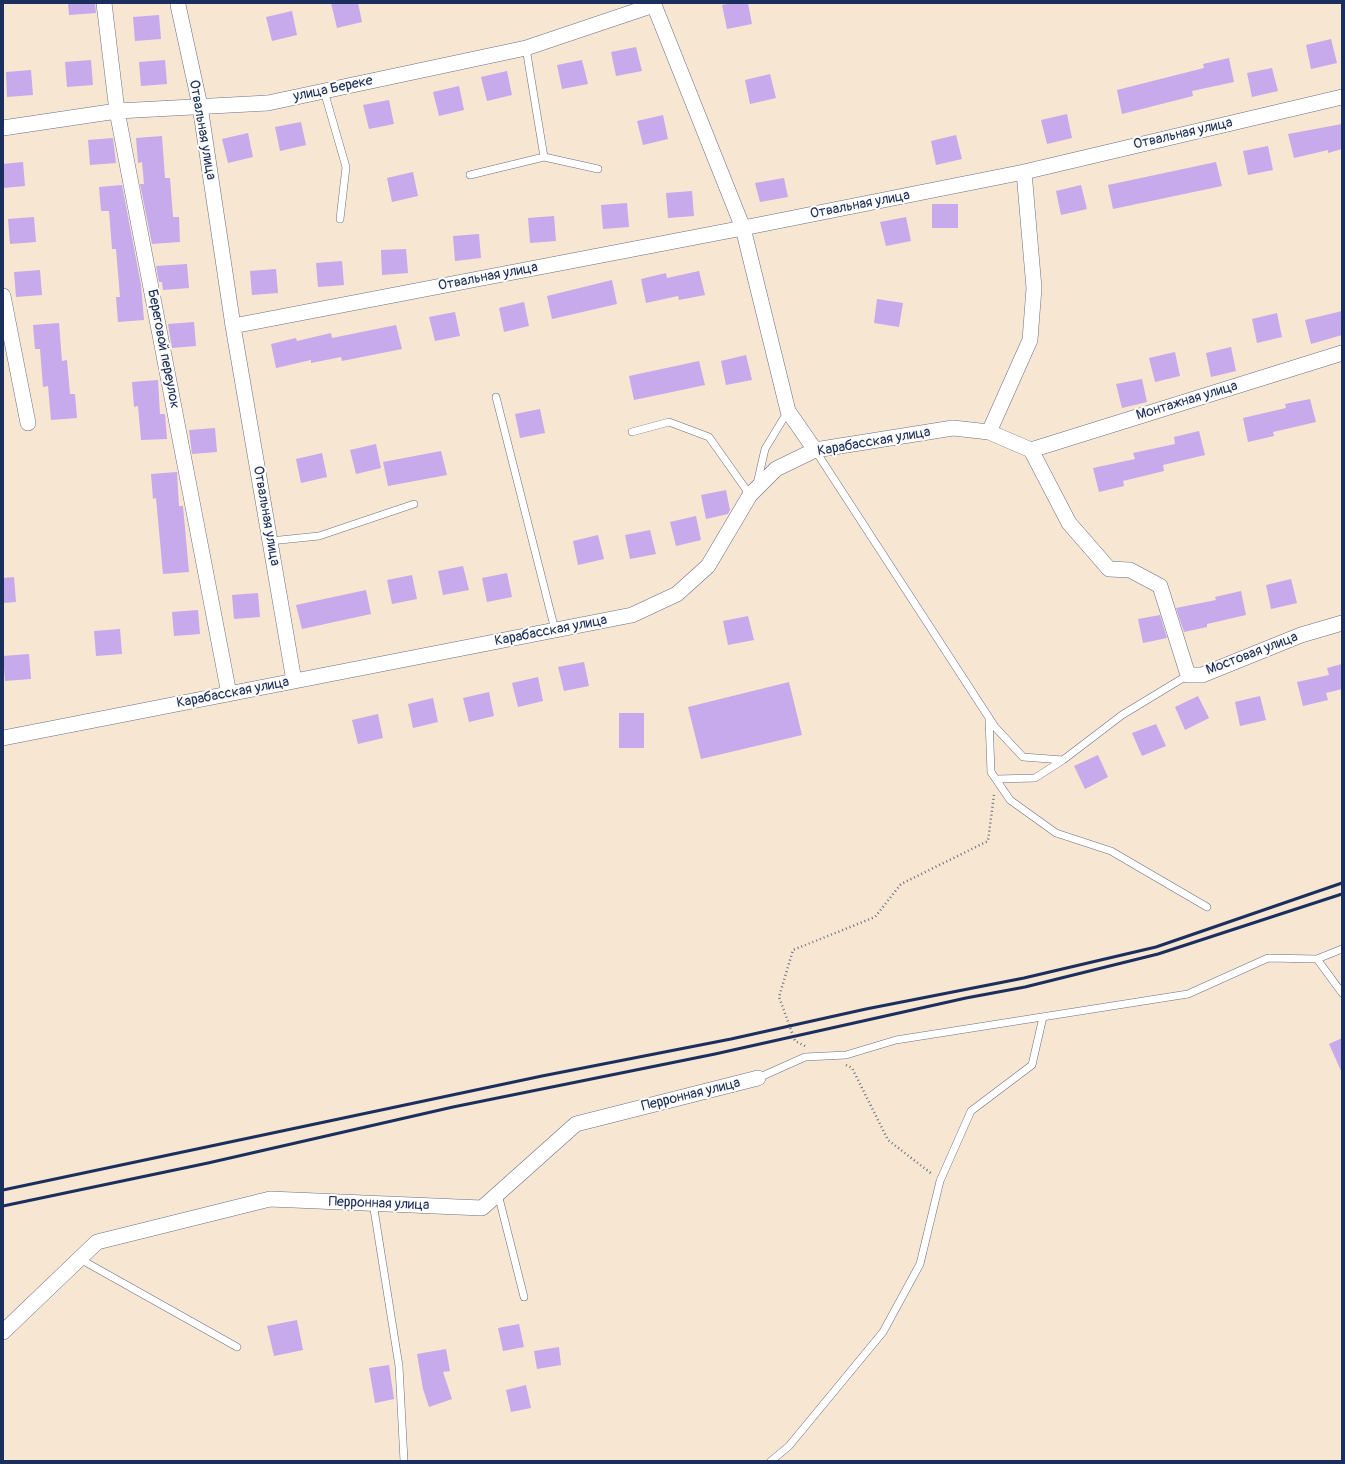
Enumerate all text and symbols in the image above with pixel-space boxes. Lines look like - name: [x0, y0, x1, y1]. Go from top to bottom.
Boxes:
- street label: улица Береке: [292, 72, 374, 106]
- street label: Отвальная улица: [185, 79, 219, 181]
- street label: Отвальная улица: [1132, 114, 1234, 154]
- street label: Отвальная улица: [809, 187, 911, 223]
- street label: Отвальная улица: [437, 259, 539, 295]
- street label: Береговой переулок: [143, 288, 183, 410]
- street label: Монтажная улица: [1134, 378, 1240, 424]
- street label: Карабасская улица: [816, 424, 932, 460]
- street label: Отвальная улица: [249, 465, 283, 567]
- street label: Карабасская улица: [493, 612, 609, 650]
- street label: Мостовая улица: [1204, 629, 1300, 679]
- street label: Карабасская улица: [175, 674, 291, 712]
- street label: Перронная улица: [640, 1075, 742, 1115]
- street label: Перронная улица: [328, 1194, 430, 1214]

